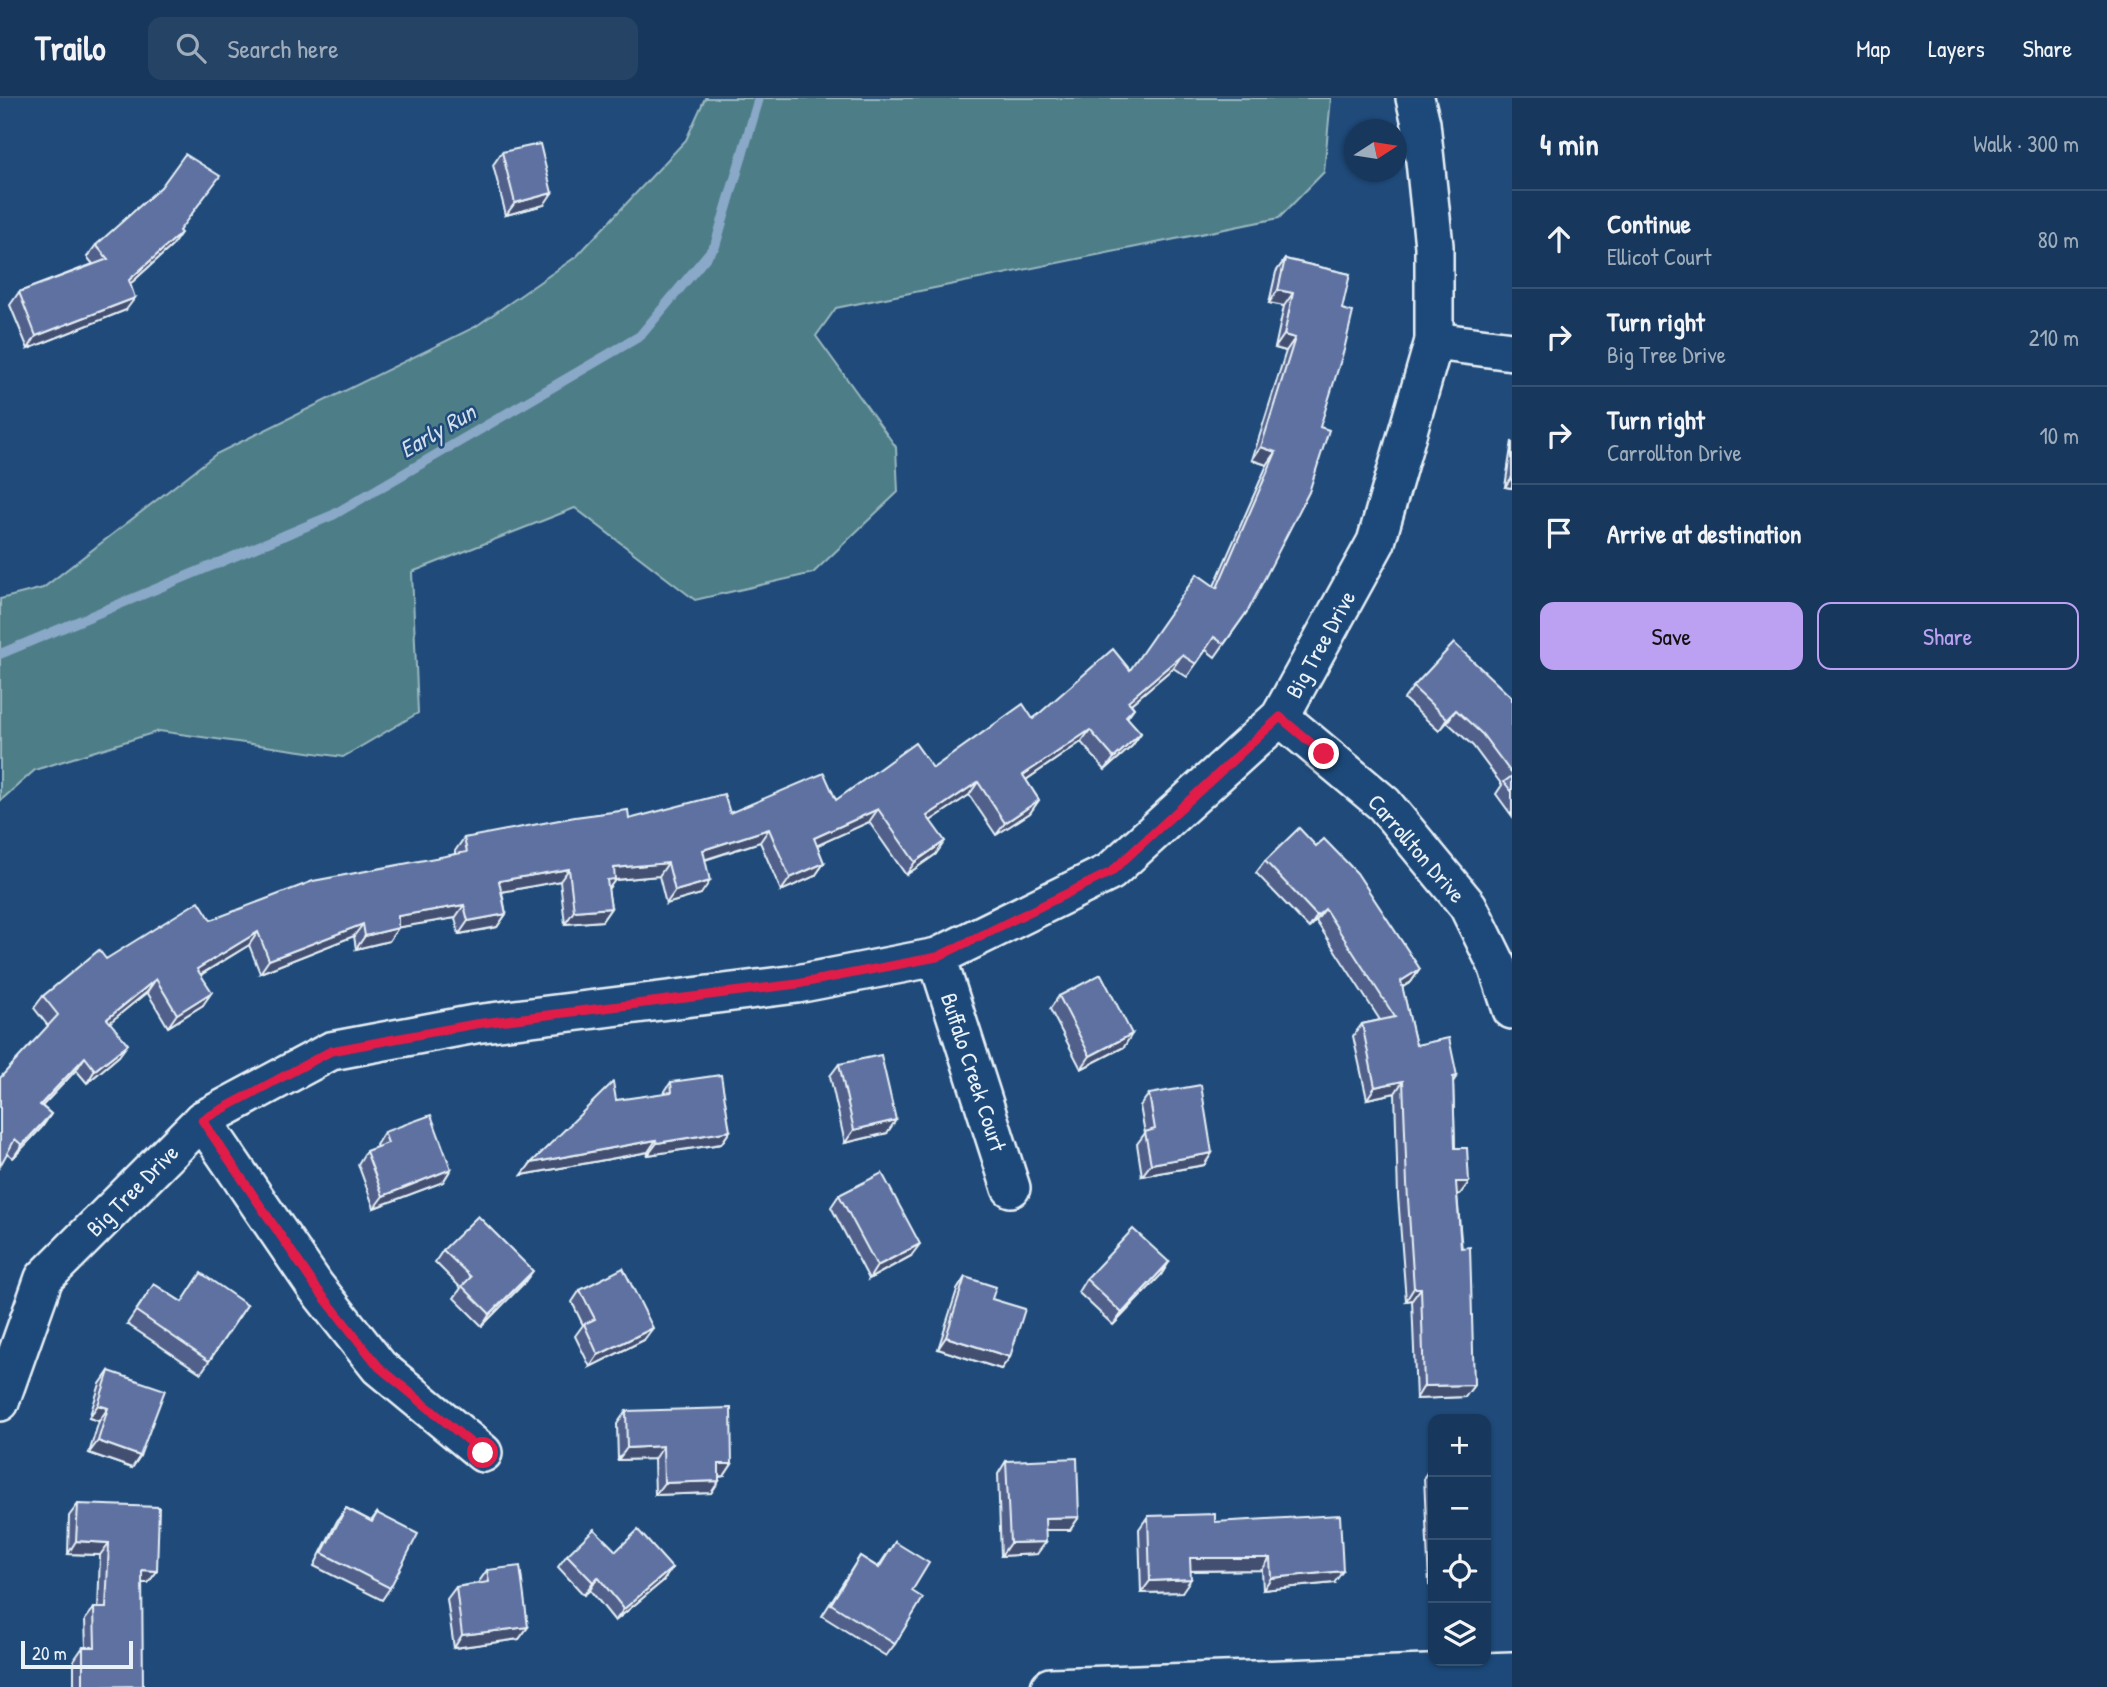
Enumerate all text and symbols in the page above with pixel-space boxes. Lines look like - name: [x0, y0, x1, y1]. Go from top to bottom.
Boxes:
- search box: [148, 17, 638, 80]
- text: Trailo: [35, 26, 106, 70]
- icon: search: [172, 29, 210, 67]
- text: Search here: [228, 31, 339, 66]
- text: Map: [1856, 32, 1890, 64]
- text: Layers: [1928, 32, 1985, 64]
- text: Share: [2023, 32, 2072, 64]
- north arrow: [1344, 119, 1407, 182]
- text: 4 min: [1540, 124, 1599, 164]
- text: Walk · 300 m: [1973, 128, 2079, 159]
- text: Continue: [1607, 206, 1691, 241]
- icon: ahead: [1540, 220, 1578, 258]
- text: 80 m: [2038, 224, 2079, 255]
- text: Ellicot Court: [1607, 241, 1711, 272]
- text: Turn right: [1607, 304, 1705, 339]
- icon: right: [1540, 318, 1578, 356]
- text: 210 m: [2029, 322, 2079, 353]
- text: Big Tree Drive: [1607, 339, 1726, 370]
- water label: Early Run: [393, 394, 483, 465]
- text: Turn right: [1607, 402, 1705, 437]
- icon: right: [1540, 416, 1578, 454]
- text: 10 m: [2039, 420, 2079, 451]
- text: Carrollton Drive: [1607, 437, 1742, 468]
- icon: arrive: [1540, 514, 1578, 552]
- text: Arrive at destination: [1607, 516, 1802, 551]
- street label: Big Tree Drive: [1278, 585, 1362, 703]
- button: Save: [1540, 602, 1803, 670]
- button: Share: [1817, 602, 2079, 670]
- route end: [1308, 738, 1339, 769]
- street label: Carrollton Drive: [1361, 787, 1473, 909]
- street label: Buffalo Creek Court: [934, 989, 1015, 1156]
- street label: Big Tree Drive: [79, 1137, 185, 1243]
- map controls: [1428, 1414, 1491, 1666]
- button: +: [1428, 1414, 1491, 1477]
- route start: [467, 1437, 498, 1468]
- button: −: [1428, 1477, 1491, 1540]
- button: locate: [1428, 1540, 1491, 1603]
- button: layers: [1428, 1603, 1491, 1666]
- scale bar: [21, 1638, 133, 1670]
- text: 20 m: [32, 1640, 67, 1666]

